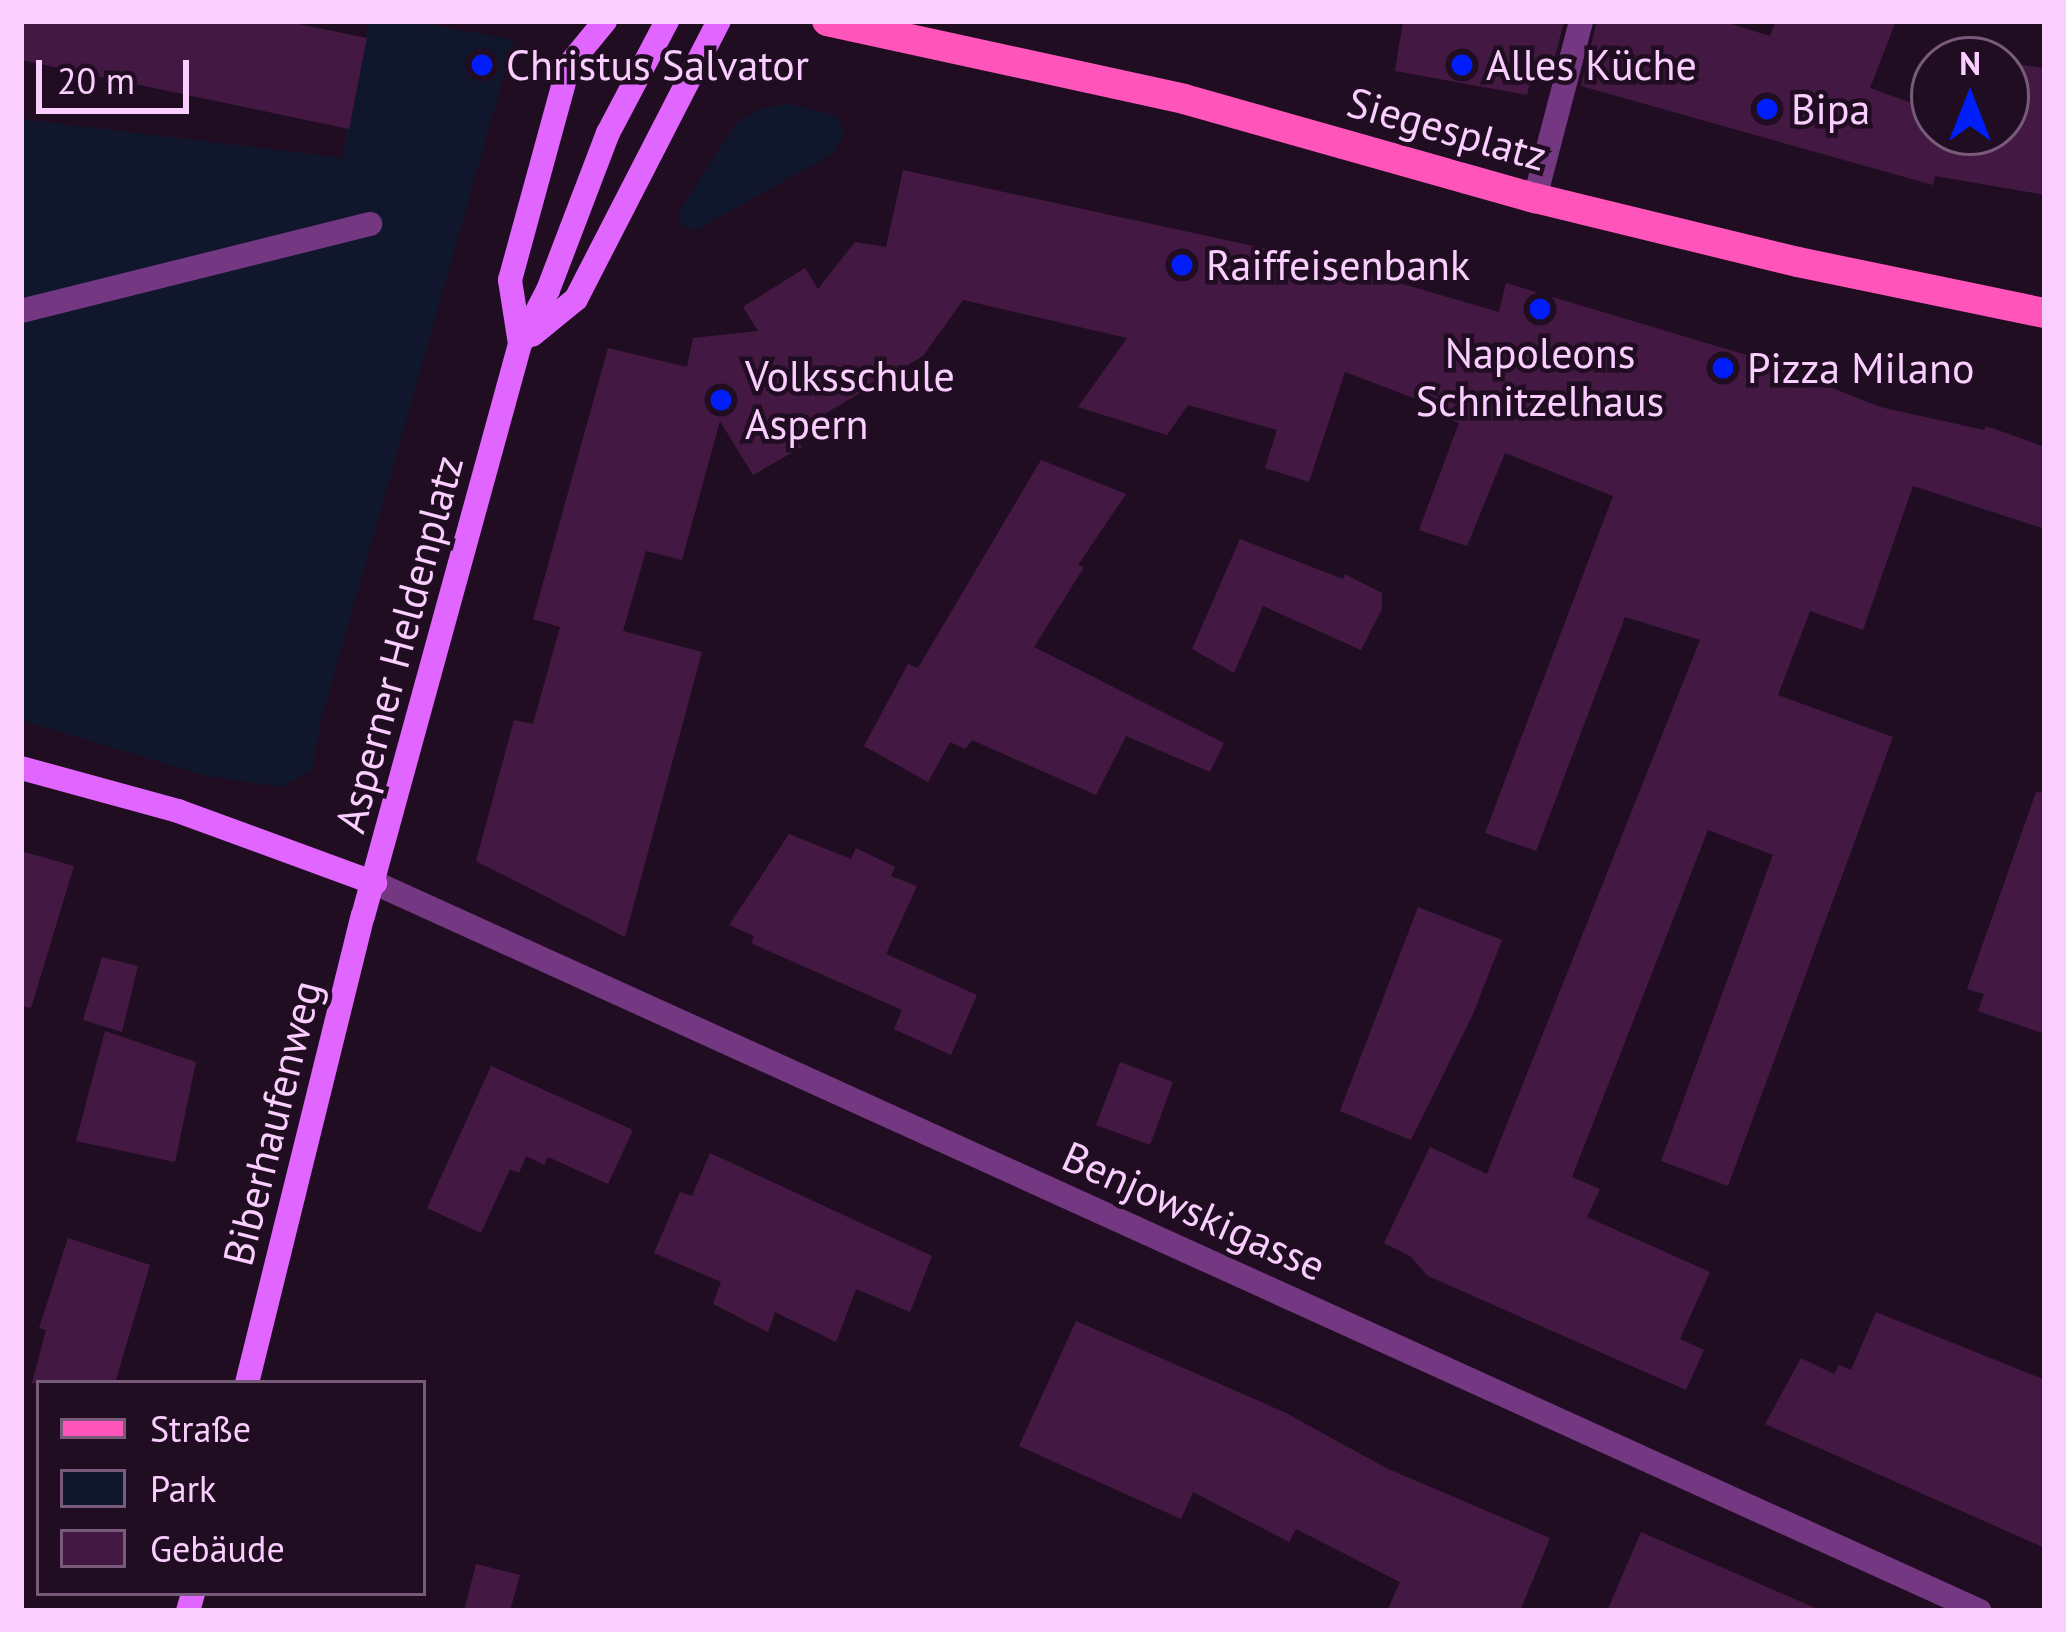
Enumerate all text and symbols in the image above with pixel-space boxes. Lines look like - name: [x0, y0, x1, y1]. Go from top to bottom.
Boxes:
- scale bar: [42, 36, 195, 110]
- north arrow: [1910, 36, 2030, 156]
- place label: Christus Salvator: [506, 40, 809, 90]
- place label: Alles Küche: [1486, 40, 1697, 90]
- text: N: [1959, 41, 1981, 84]
- marker: Christus Salvator: [469, 52, 495, 78]
- marker: Alles Küche: [1449, 52, 1475, 78]
- text: 20 m: [57, 57, 135, 104]
- street label: Siegesplatz: [1342, 77, 1552, 181]
- place label: Bipa: [1791, 84, 1870, 134]
- marker: Bipa: [1754, 96, 1780, 122]
- place label: Raiffeisenbank: [1206, 240, 1470, 290]
- marker: Raiffeisenbank: [1169, 252, 1195, 278]
- marker: Napoleons Schnitzelhaus: [1527, 296, 1553, 322]
- place label: Napoleons Schnitzelhaus: [1416, 328, 1664, 427]
- place label: Pizza Milano: [1747, 343, 1974, 393]
- place label: Volksschule Aspern: [745, 351, 955, 449]
- marker: Pizza Milano: [1710, 355, 1736, 381]
- marker: Volksschule Aspern: [708, 387, 734, 413]
- street label: Asperner Heldenplatz: [324, 450, 474, 838]
- street label: Biberhaufenweg: [212, 975, 332, 1271]
- street label: Benjowskigasse: [1055, 1131, 1333, 1291]
- legend: [36, 1380, 426, 1596]
- text: Straße: [150, 1405, 251, 1452]
- text: Park: [150, 1465, 216, 1512]
- text: Gebäude: [150, 1525, 285, 1572]

